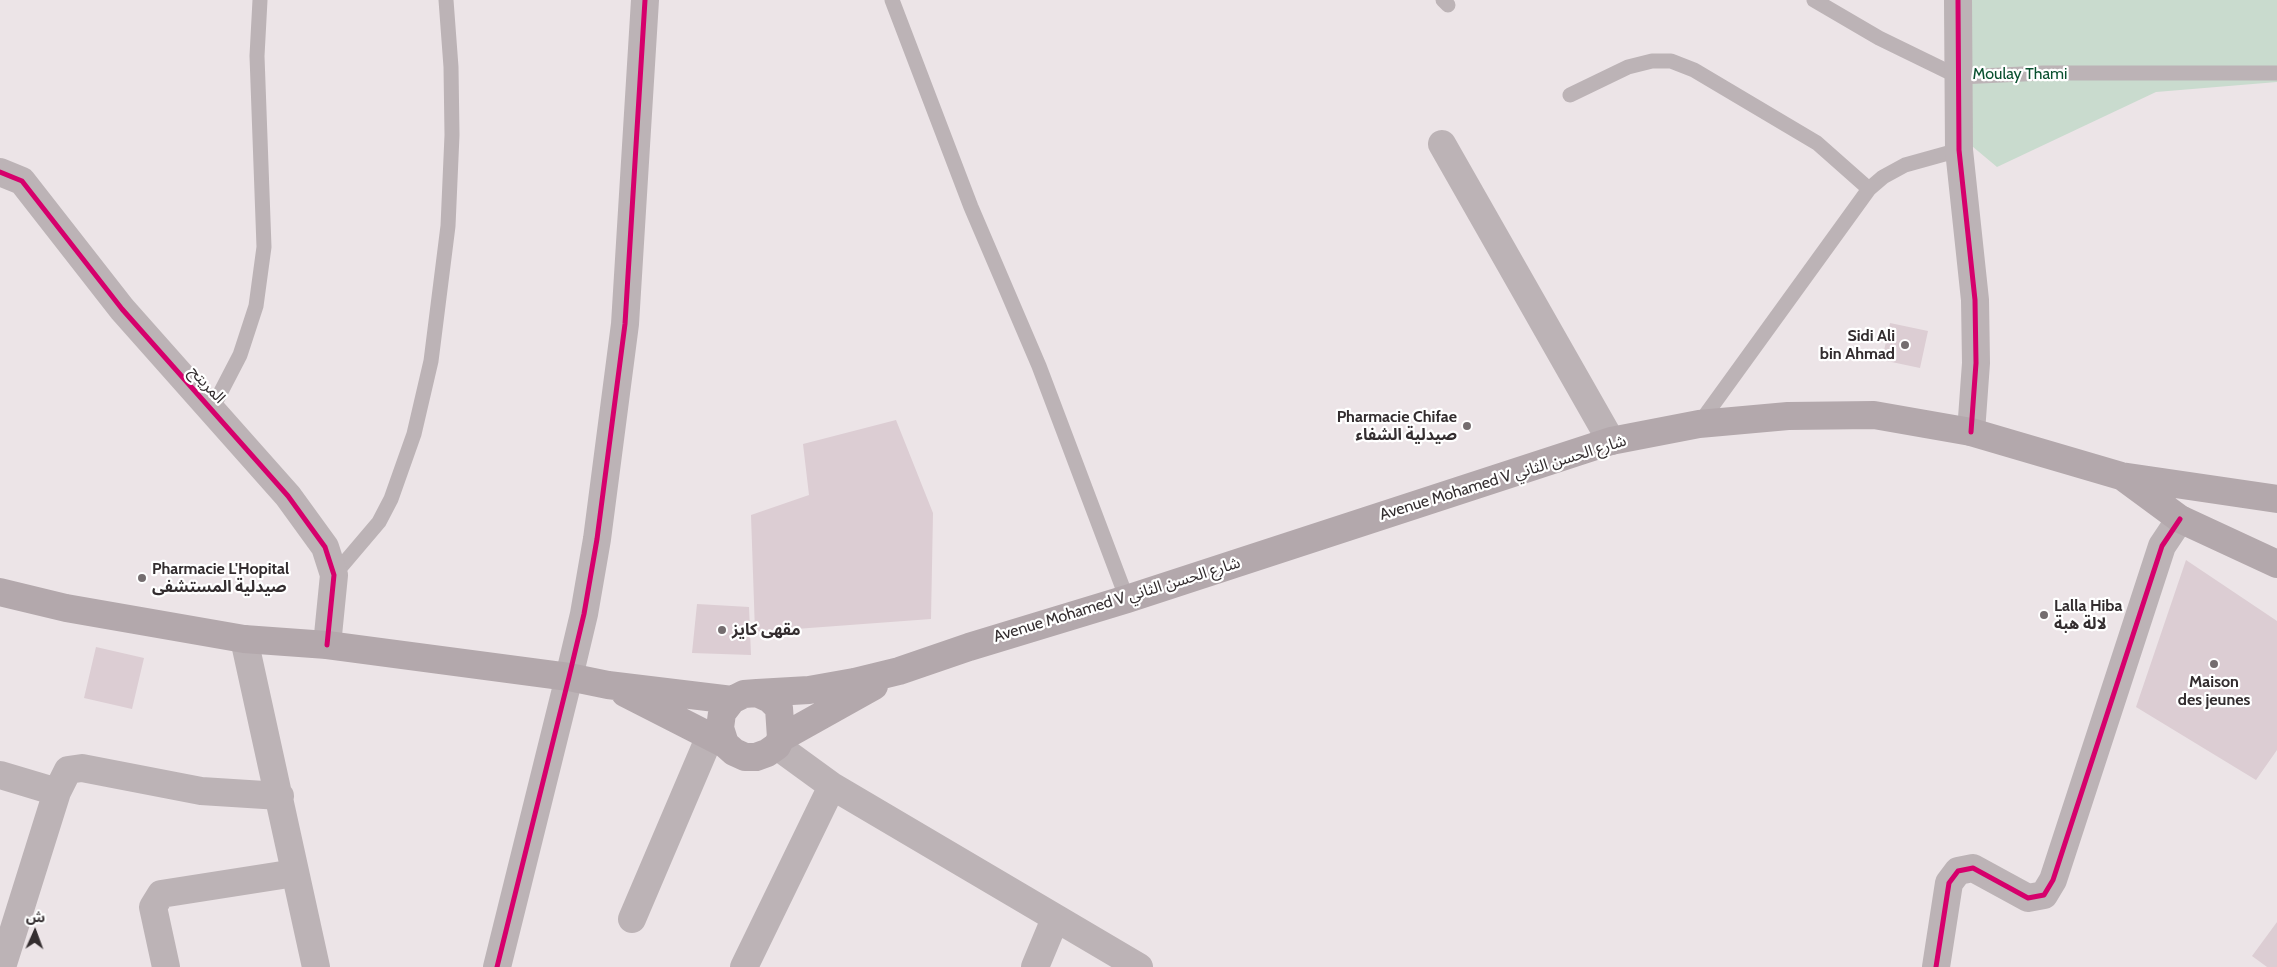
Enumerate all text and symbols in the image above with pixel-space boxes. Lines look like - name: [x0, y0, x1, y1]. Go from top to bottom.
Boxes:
- park label: Moulay Thami: [1972, 64, 2068, 84]
- place label: Sidi Ali bin Ahmad: [1820, 326, 1895, 364]
- marker: Sidi Ali bin Ahmad: [1899, 339, 1911, 351]
- street label: المريتح: [185, 362, 229, 408]
- place label: Pharmacie Chifae صيدلية الشفاء: [1337, 407, 1457, 445]
- marker: Pharmacie Chifae صيدلية الشفاء: [1461, 420, 1473, 432]
- street label: Avenue Mohamed V شارع الحسن الثاني: [1377, 431, 1629, 525]
- street label: Avenue Mohamed V شارع الحسن الثاني: [991, 553, 1243, 647]
- place label: Pharmacie L'Hopital صيدلية المستشفى: [152, 559, 289, 597]
- marker: Pharmacie L'Hopital صيدلية المستشفى: [136, 572, 148, 584]
- place label: Lalla Hiba لالة هبة: [2054, 596, 2122, 634]
- marker: Lalla Hiba لالة هبة: [2038, 609, 2050, 621]
- place label: مقهى كايز: [732, 620, 801, 640]
- marker: مقهى كايز: [716, 624, 728, 636]
- marker: Maison des jeunes: [2208, 658, 2220, 670]
- place label: Maison des jeunes: [2178, 672, 2250, 710]
- north arrow: [10, 907, 60, 957]
- text: ش: [26, 908, 45, 926]

